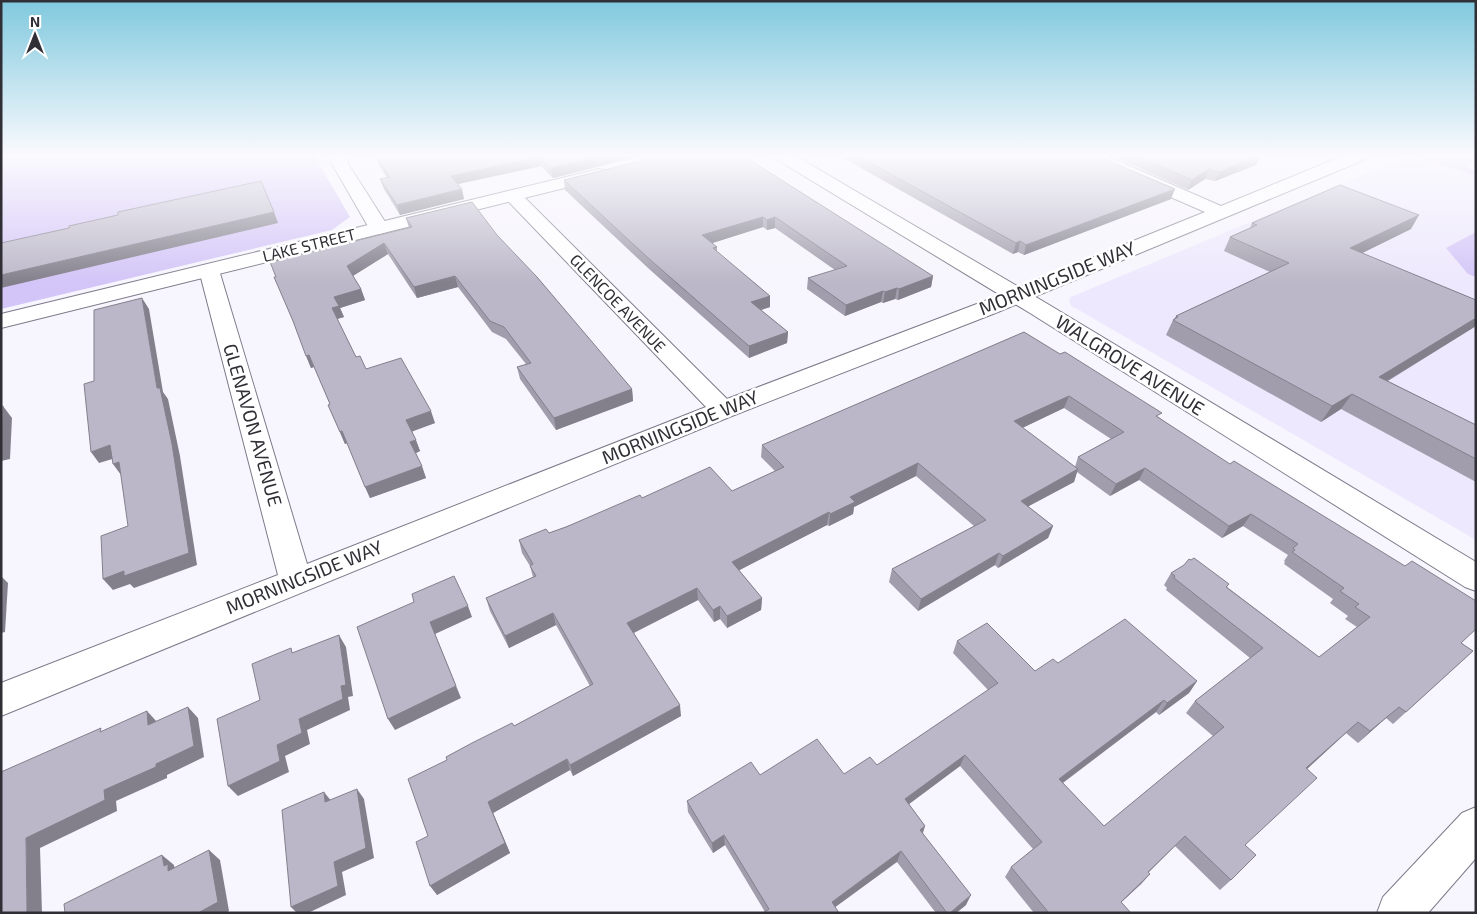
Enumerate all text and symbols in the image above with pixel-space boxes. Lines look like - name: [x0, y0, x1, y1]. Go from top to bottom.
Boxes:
- north arrow: [10, 10, 60, 60]
- text: N: [30, 13, 40, 30]
- street label: LAKE STREET: [260, 224, 357, 265]
- street label: MORNINGSIDE WAY: [975, 236, 1139, 319]
- street label: GLENCOE AVENUE: [567, 250, 670, 356]
- street label: WALGROVE AVENUE: [1052, 309, 1209, 420]
- street label: GLENAVON AVENUE: [219, 341, 288, 509]
- street label: MORNINGSIDE WAY: [598, 385, 762, 468]
- street label: MORNINGSIDE WAY: [222, 535, 386, 618]

